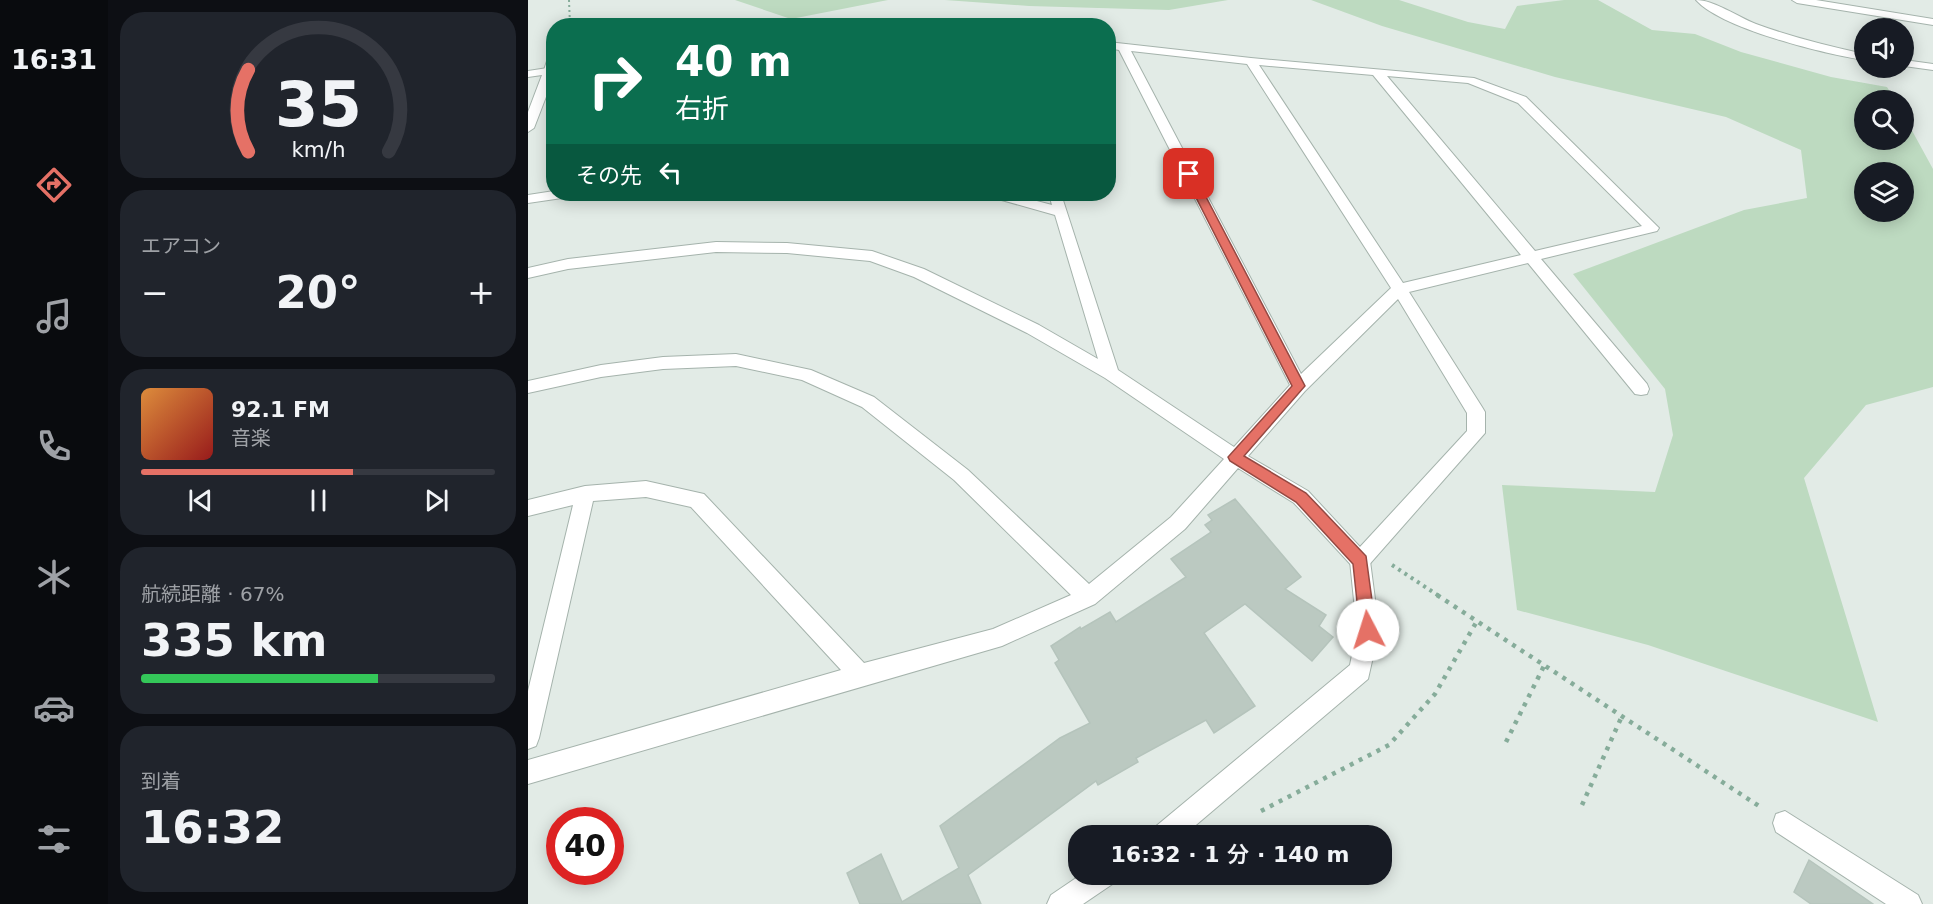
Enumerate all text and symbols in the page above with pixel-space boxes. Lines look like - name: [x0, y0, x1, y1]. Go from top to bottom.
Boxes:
- map controls: [1854, 18, 1914, 222]
- button: sound: [1854, 18, 1914, 78]
- text: 40 m: [675, 37, 792, 86]
- icon: right: [576, 42, 654, 120]
- text: 16:31: [11, 44, 97, 75]
- text: 35: [275, 68, 361, 141]
- button: search: [1854, 90, 1914, 150]
- text: 右折: [675, 93, 729, 124]
- text: km/h: [291, 138, 345, 163]
- pin: [1163, 148, 1214, 199]
- icon: left: [654, 156, 687, 189]
- icon: arrive: [1172, 157, 1205, 190]
- button: layers: [1854, 162, 1914, 222]
- text: その先: [576, 163, 642, 188]
- icon: directions: [33, 164, 75, 206]
- text: エアコン: [141, 234, 221, 258]
- text: 20°: [275, 266, 361, 319]
- text: −: [141, 273, 169, 312]
- text: +: [467, 273, 495, 312]
- icon: music: [33, 295, 75, 337]
- text: 92.1 FM: [231, 397, 330, 422]
- icon: phone: [33, 425, 75, 467]
- text: 音楽: [231, 426, 271, 450]
- icon: previous: [184, 484, 217, 517]
- icon: pause: [302, 484, 335, 517]
- icon: next: [420, 484, 453, 517]
- icon: climate: [33, 556, 75, 598]
- text: 航続距離 · 67%: [141, 582, 285, 606]
- position arrow: [1336, 598, 1400, 662]
- text: 335 km: [141, 614, 327, 667]
- icon: car: [33, 687, 75, 729]
- text: 到着: [141, 769, 181, 793]
- text: 16:32: [141, 801, 284, 854]
- speed limit sign: 40: [546, 807, 624, 885]
- icon: filters: [33, 818, 75, 860]
- text: 16:32 · 1 分 · 140 m: [1111, 842, 1349, 867]

